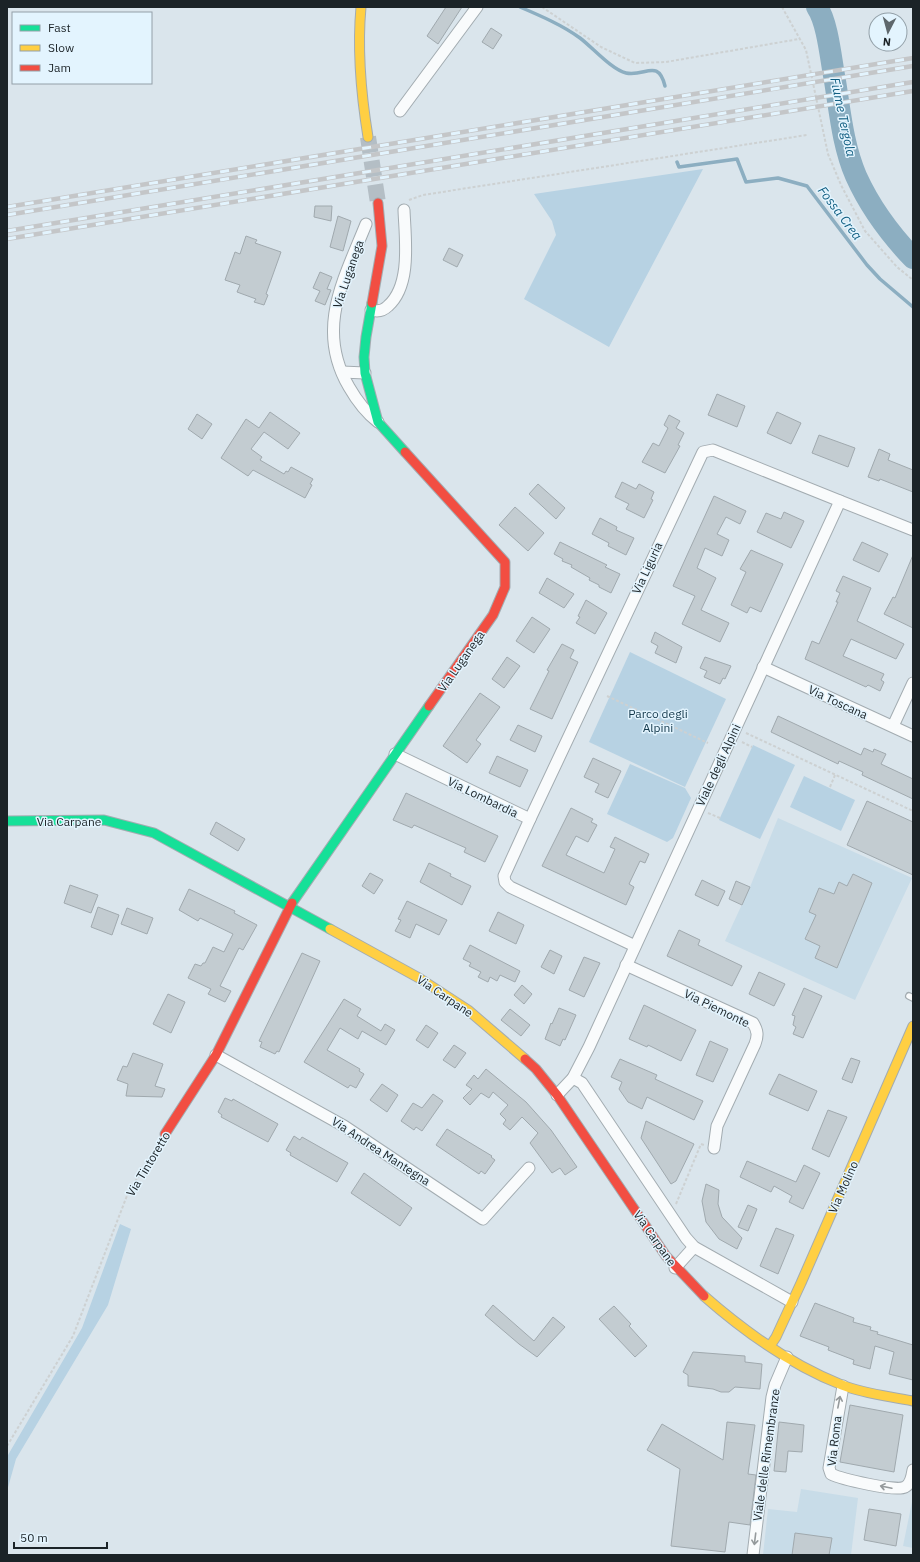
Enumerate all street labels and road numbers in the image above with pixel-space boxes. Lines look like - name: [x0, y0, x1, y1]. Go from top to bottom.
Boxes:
- street label: Via Luganega: [329, 237, 367, 310]
- street label: Via Liguria: [628, 539, 666, 596]
- street label: Via Luganega: [434, 627, 488, 694]
- street label: Via Toscana: [806, 682, 871, 723]
- street label: Viale degli Alpini: [692, 721, 744, 809]
- street label: Via Lombardia: [445, 773, 521, 821]
- street label: Via Carpane: [37, 814, 102, 829]
- street label: Via Carpane: [414, 972, 476, 1021]
- street label: Via Piemonte: [682, 986, 753, 1031]
- street label: Via Andrea Mantegna: [329, 1114, 434, 1189]
- street label: Via Tintoretto: [123, 1129, 173, 1199]
- street label: Via Molino: [825, 1158, 861, 1216]
- street label: Via Carpane: [630, 1207, 680, 1269]
- street label: Viale delle Rimembranze: [749, 1387, 783, 1522]
- street label: Via Roma: [823, 1414, 845, 1467]

